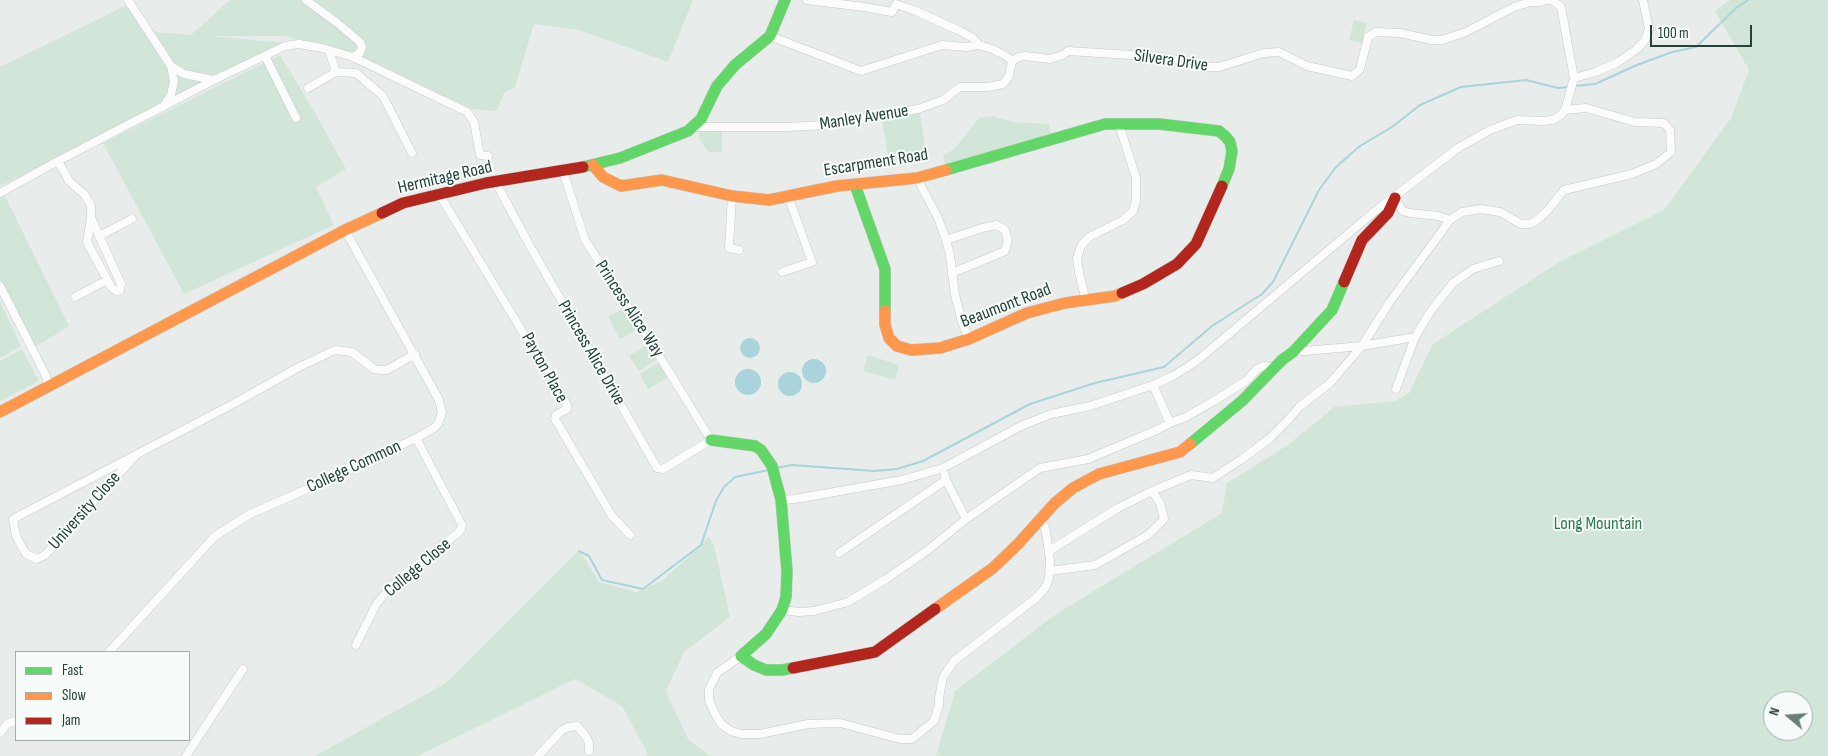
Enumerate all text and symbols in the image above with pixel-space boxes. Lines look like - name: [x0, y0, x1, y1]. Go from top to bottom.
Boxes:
- scale bar: [1653, 15, 1756, 47]
- text: 100 m: [1658, 24, 1689, 43]
- street label: Silvera Drive: [1133, 45, 1209, 77]
- street label: Manley Avenue: [818, 100, 910, 136]
- street label: Escarpment Road: [822, 144, 930, 182]
- street label: Hermitage Road: [396, 157, 494, 199]
- street label: Princess Alice Way: [590, 257, 668, 361]
- street label: Beaumont Road: [958, 279, 1054, 333]
- street label: Princess Alice Drive: [552, 297, 630, 409]
- street label: Payton Place: [516, 329, 572, 407]
- street label: College Common: [303, 436, 405, 498]
- street label: University Close: [44, 468, 126, 554]
- park label: Long Mountain: [1554, 513, 1642, 535]
- street label: College Close: [380, 534, 456, 602]
- legend: [15, 651, 190, 741]
- text: Fast: [62, 661, 83, 680]
- text: Slow: [62, 686, 86, 705]
- north arrow: [1763, 691, 1813, 741]
- text: N: [1765, 705, 1783, 718]
- text: Jam: [62, 711, 80, 730]

